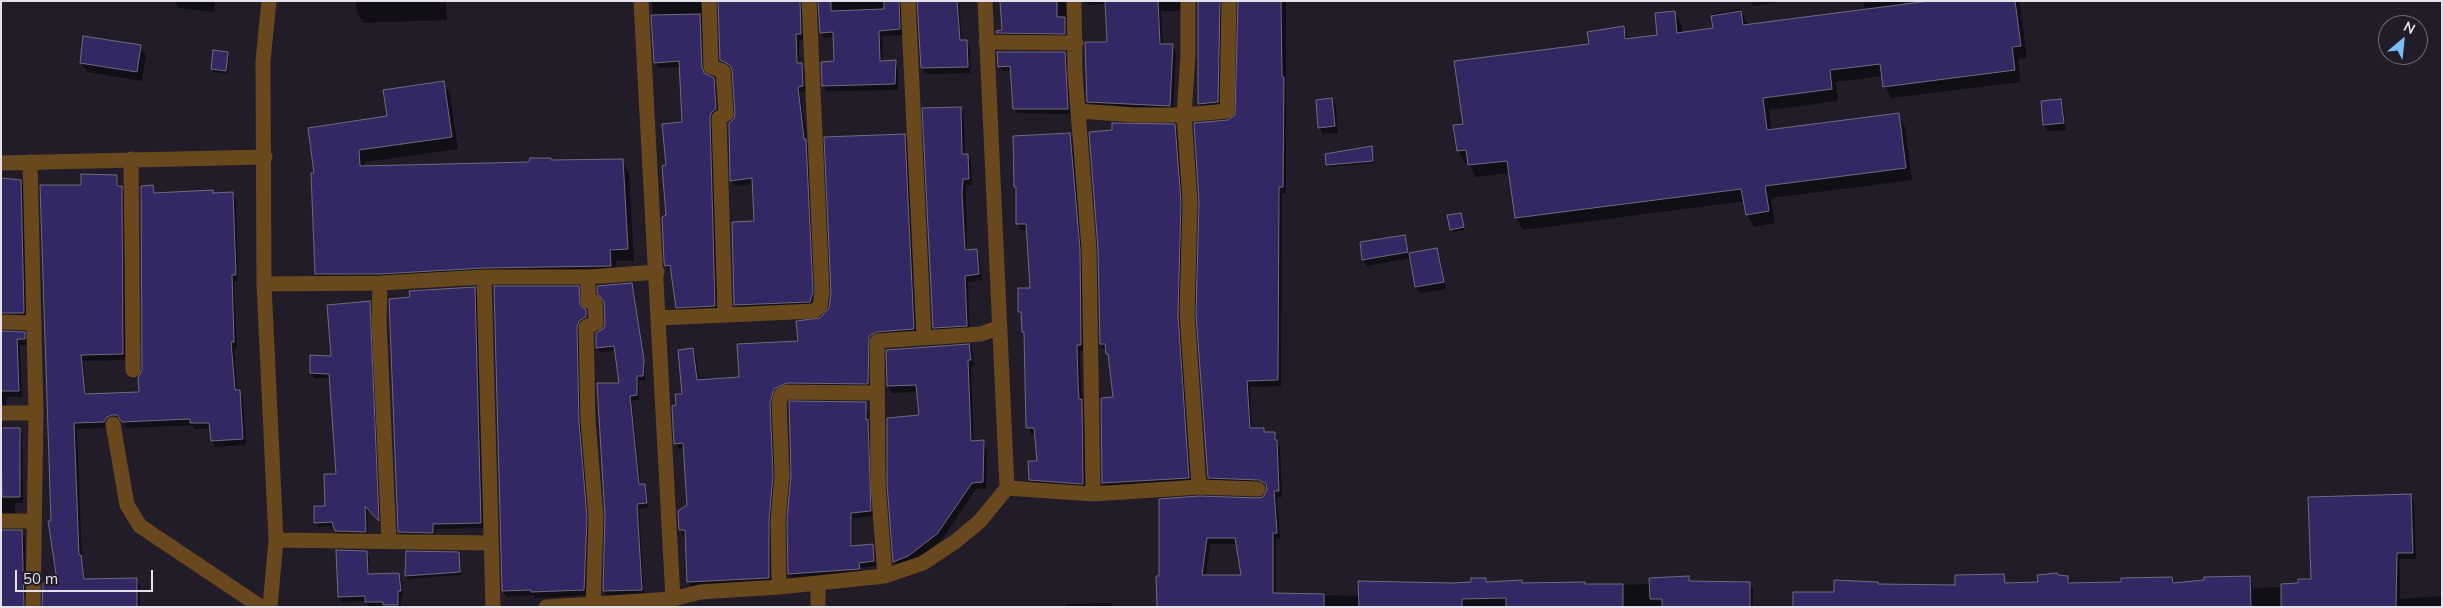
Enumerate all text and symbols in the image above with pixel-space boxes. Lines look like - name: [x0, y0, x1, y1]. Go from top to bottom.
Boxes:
- north arrow: [2378, 15, 2428, 65]
- text: N: [2401, 17, 2418, 38]
- scale bar: [18, 560, 155, 592]
- text: 50 m: [23, 569, 58, 588]

